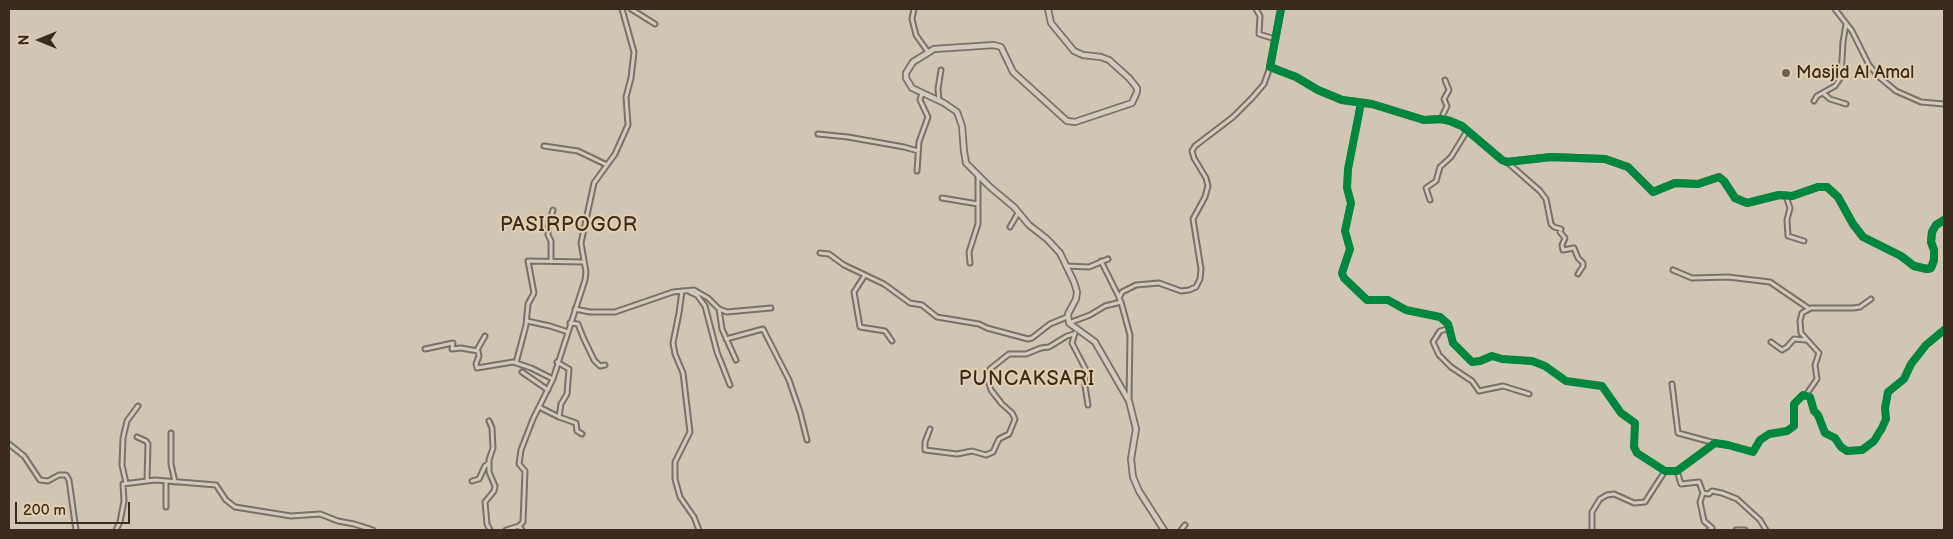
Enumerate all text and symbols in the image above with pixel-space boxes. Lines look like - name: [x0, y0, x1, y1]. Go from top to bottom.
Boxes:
- north arrow: [15, 15, 65, 65]
- text: N: [16, 35, 33, 45]
- place label: Masjid Al Amal: [1796, 62, 1914, 84]
- marker: Masjid Al Amal: [1780, 67, 1792, 79]
- district label: PASIRPOGOR: [499, 214, 639, 238]
- district label: PUNCAKSARI: [958, 368, 1096, 392]
- scale bar: [18, 492, 132, 524]
- text: 200 m: [23, 501, 66, 520]

